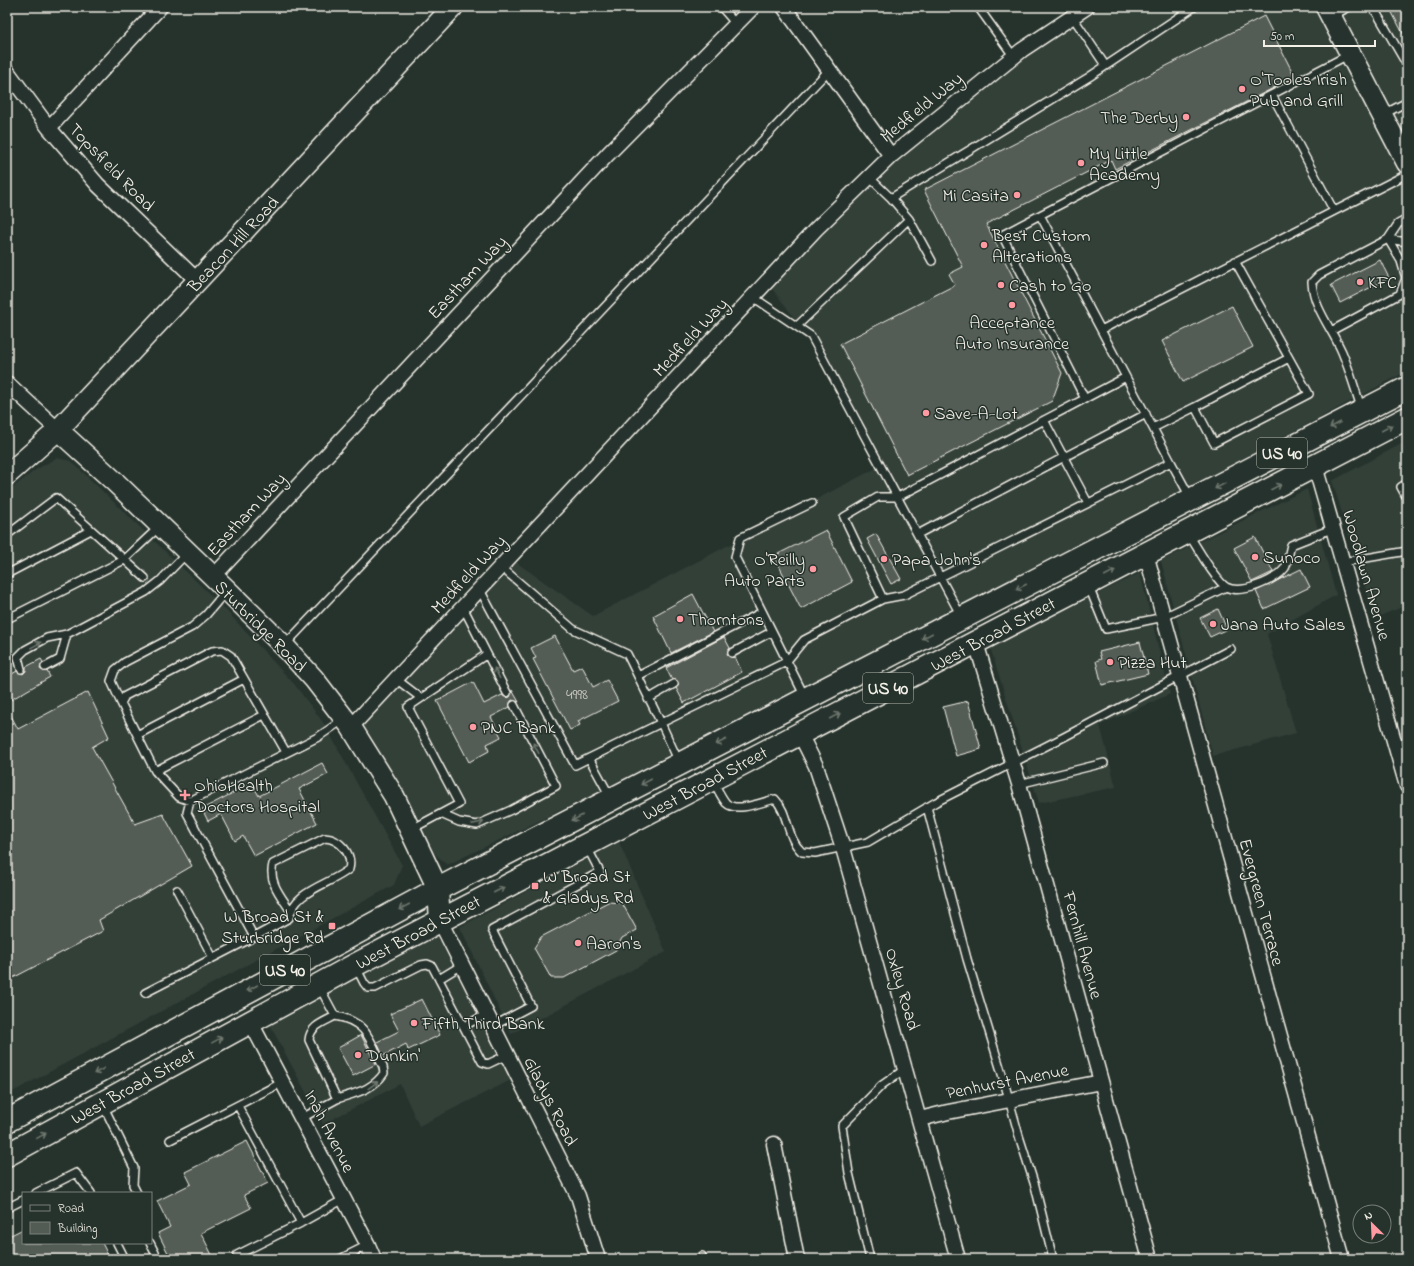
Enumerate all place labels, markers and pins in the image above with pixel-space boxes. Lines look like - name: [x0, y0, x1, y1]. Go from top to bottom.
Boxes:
- place label: O'Tooles Irish Pub and Grill: [1250, 68, 1347, 115]
- marker: O'Tooles Irish Pub and Grill: [1237, 84, 1247, 94]
- place label: The Derby: [1100, 106, 1178, 132]
- marker: The Derby: [1181, 112, 1191, 122]
- place label: My Little Academy: [1089, 142, 1160, 189]
- marker: My Little Academy: [1076, 158, 1086, 168]
- place label: Mi Casita: [943, 184, 1009, 210]
- marker: Mi Casita: [1012, 190, 1022, 200]
- place label: Best Custom Alterations: [991, 224, 1091, 271]
- marker: Best Custom Alterations: [979, 240, 989, 250]
- place label: KFC: [1368, 271, 1397, 297]
- place label: Cash to Go: [1009, 274, 1091, 300]
- marker: KFC: [1355, 277, 1365, 287]
- marker: Cash to Go: [996, 280, 1006, 290]
- marker: Acceptance Auto Insurance: [1007, 300, 1017, 310]
- place label: Acceptance Auto Insurance: [955, 311, 1070, 358]
- place label: Save-A-Lot: [934, 402, 1017, 428]
- marker: Save-A-Lot: [921, 408, 931, 418]
- place label: Sunoco: [1263, 546, 1320, 572]
- place label: O'Reilly Auto Parts: [724, 548, 805, 595]
- place label: Papa John's: [892, 548, 981, 574]
- marker: Sunoco: [1250, 552, 1260, 562]
- marker: Papa John's: [879, 554, 889, 564]
- marker: O'Reilly Auto Parts: [808, 564, 818, 574]
- place label: Thorntons: [688, 608, 764, 634]
- place label: Jana Auto Sales: [1221, 613, 1345, 639]
- marker: Thorntons: [675, 614, 685, 624]
- marker: Jana Auto Sales: [1208, 619, 1218, 629]
- place label: Pizza Hut: [1118, 651, 1187, 677]
- marker: Pizza Hut: [1105, 657, 1115, 667]
- place label: PNC Bank: [481, 716, 556, 742]
- marker: PNC Bank: [468, 722, 478, 732]
- place label: OhioHealth Doctors Hospital: [193, 774, 320, 821]
- marker: OhioHealth Doctors Hospital: [179, 789, 191, 801]
- place label: W Broad St & Gladys Rd: [543, 865, 634, 912]
- marker: W Broad St & Gladys Rd: [530, 881, 540, 891]
- place label: W Broad St & Sturbridge Rd: [221, 905, 324, 953]
- marker: W Broad St & Sturbridge Rd: [327, 921, 337, 931]
- place label: Aaron's: [586, 932, 642, 958]
- marker: Aaron's: [573, 938, 583, 948]
- place label: Fifth Third Bank: [421, 1012, 545, 1038]
- marker: Fifth Third Bank: [409, 1018, 419, 1028]
- place label: Dunkin': [365, 1044, 420, 1070]
- marker: Dunkin': [353, 1050, 363, 1060]

